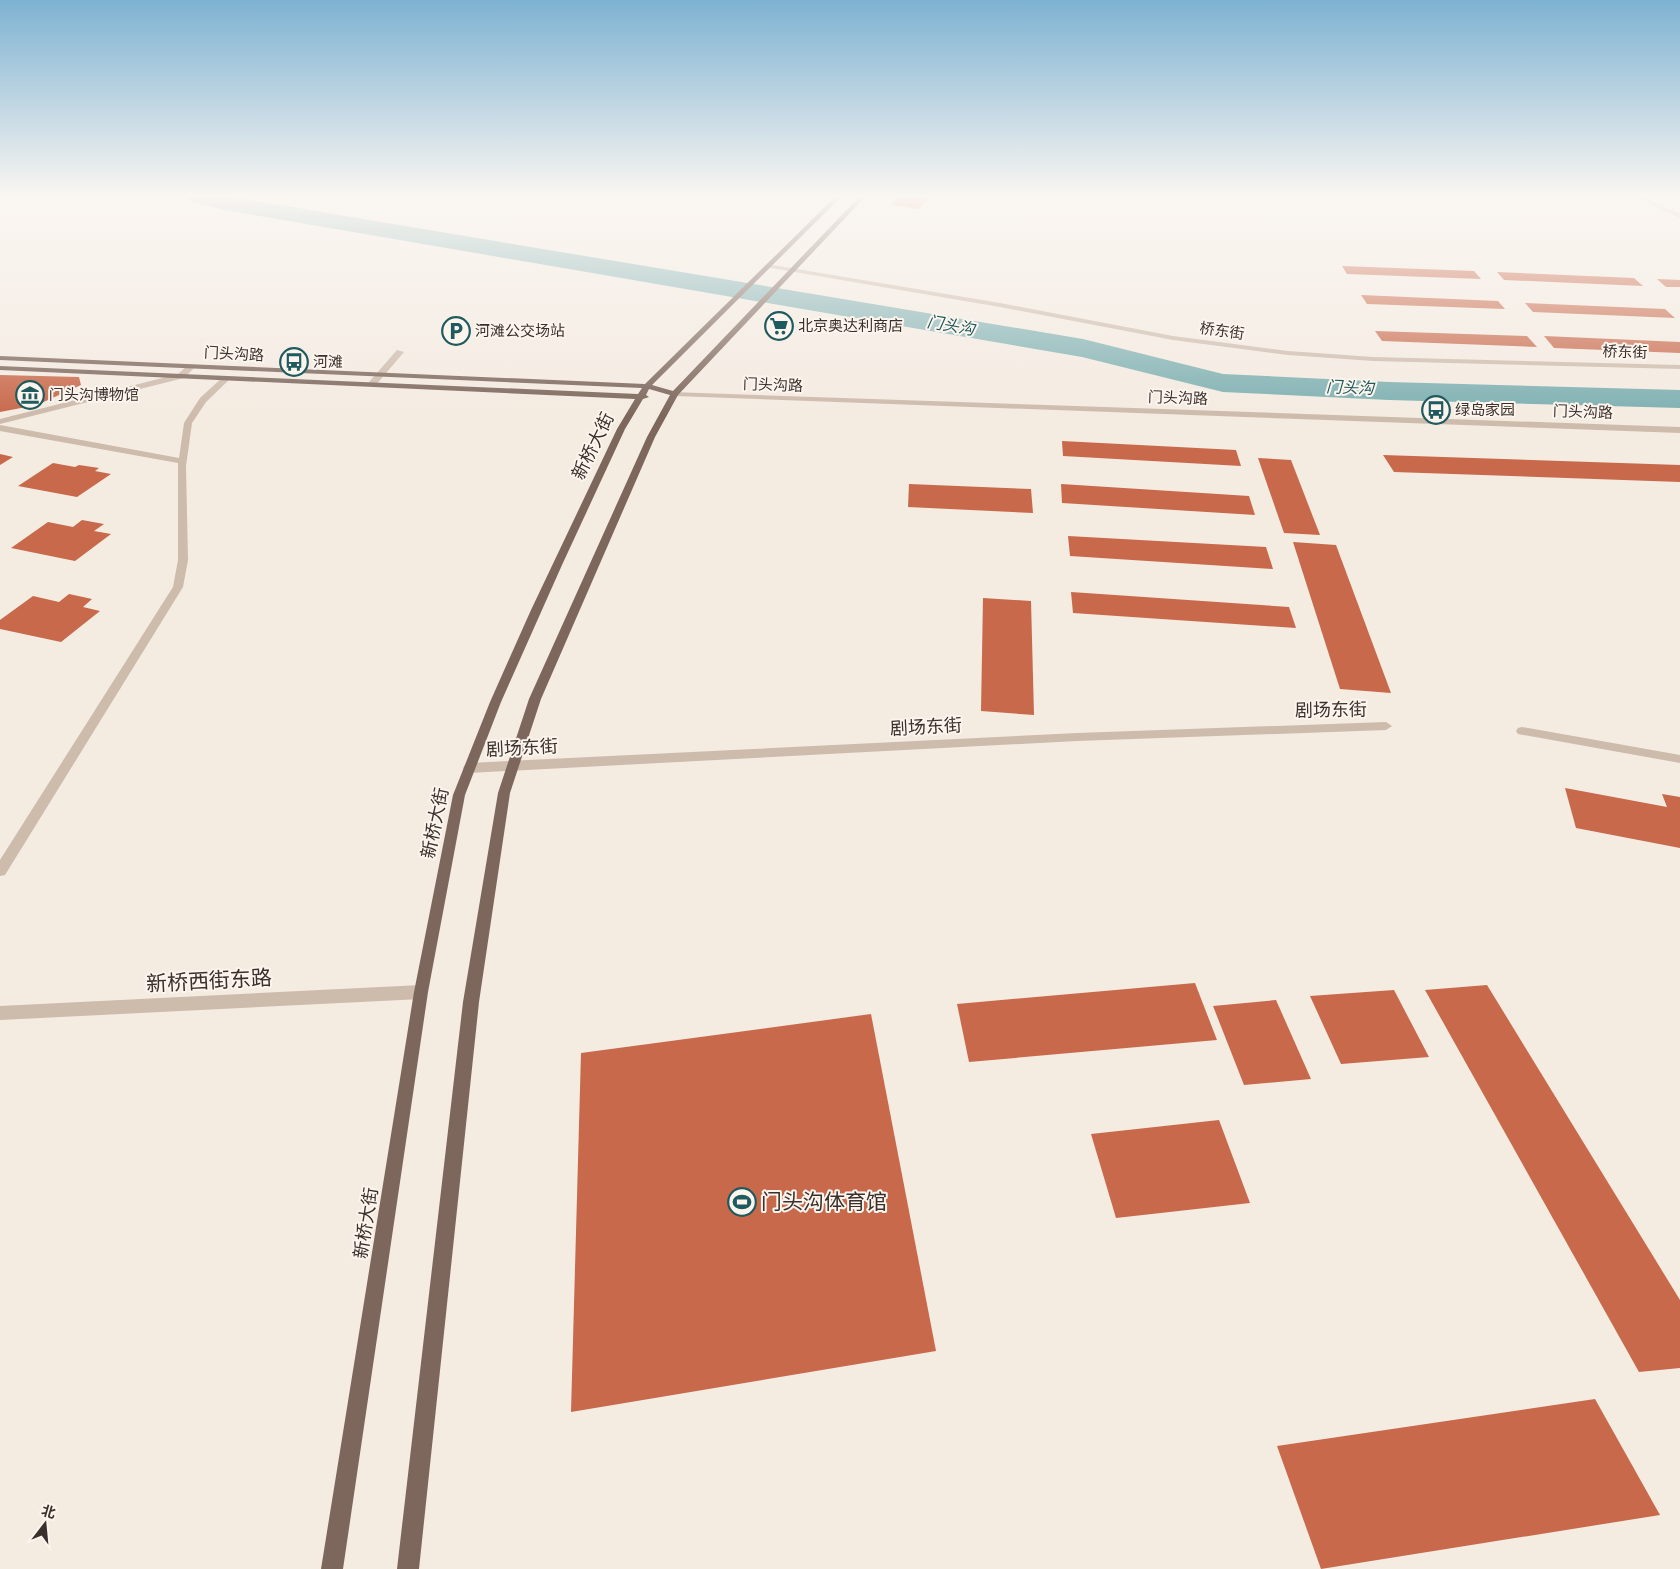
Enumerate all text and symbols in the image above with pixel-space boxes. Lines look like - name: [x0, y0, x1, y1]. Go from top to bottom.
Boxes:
- water label: 门头沟: [925, 310, 979, 340]
- supermarket icon: 北京奥达利商店: [764, 311, 794, 341]
- place label: 北京奥达利商店: [798, 315, 903, 336]
- parking icon: 河滩公交场站: [441, 316, 471, 346]
- street label: 桥东街: [1198, 317, 1246, 344]
- place label: 河滩公交场站: [475, 320, 565, 341]
- street label: 桥东街: [1602, 340, 1648, 363]
- street label: 门头沟路: [204, 341, 265, 366]
- bus stop icon: 河滩: [279, 347, 309, 377]
- place label: 河滩: [313, 351, 343, 372]
- street label: 门头沟路: [743, 373, 803, 396]
- water label: 门头沟: [1326, 375, 1376, 399]
- museum icon: 门头沟博物馆: [15, 380, 45, 410]
- place label: 门头沟博物馆: [49, 384, 139, 405]
- street label: 门头沟路: [1148, 386, 1208, 409]
- bus stop icon: 绿岛家园: [1421, 395, 1451, 425]
- place label: 绿岛家园: [1455, 399, 1515, 420]
- street label: 门头沟路: [1553, 400, 1613, 423]
- street label: 新桥大街: [566, 408, 619, 483]
- street label: 剧场东街: [1295, 696, 1367, 722]
- street label: 剧场东街: [889, 712, 963, 740]
- street label: 剧场东街: [485, 733, 559, 761]
- street label: 新桥大街: [415, 785, 453, 861]
- street label: 新桥西街东路: [145, 963, 273, 997]
- street label: 新桥大街: [348, 1185, 382, 1260]
- sports icon: 门头沟体育馆: [727, 1187, 757, 1217]
- place label: 门头沟体育馆: [761, 1187, 887, 1215]
- north arrow: [20, 1499, 70, 1549]
- text: 北: [39, 1500, 58, 1522]

